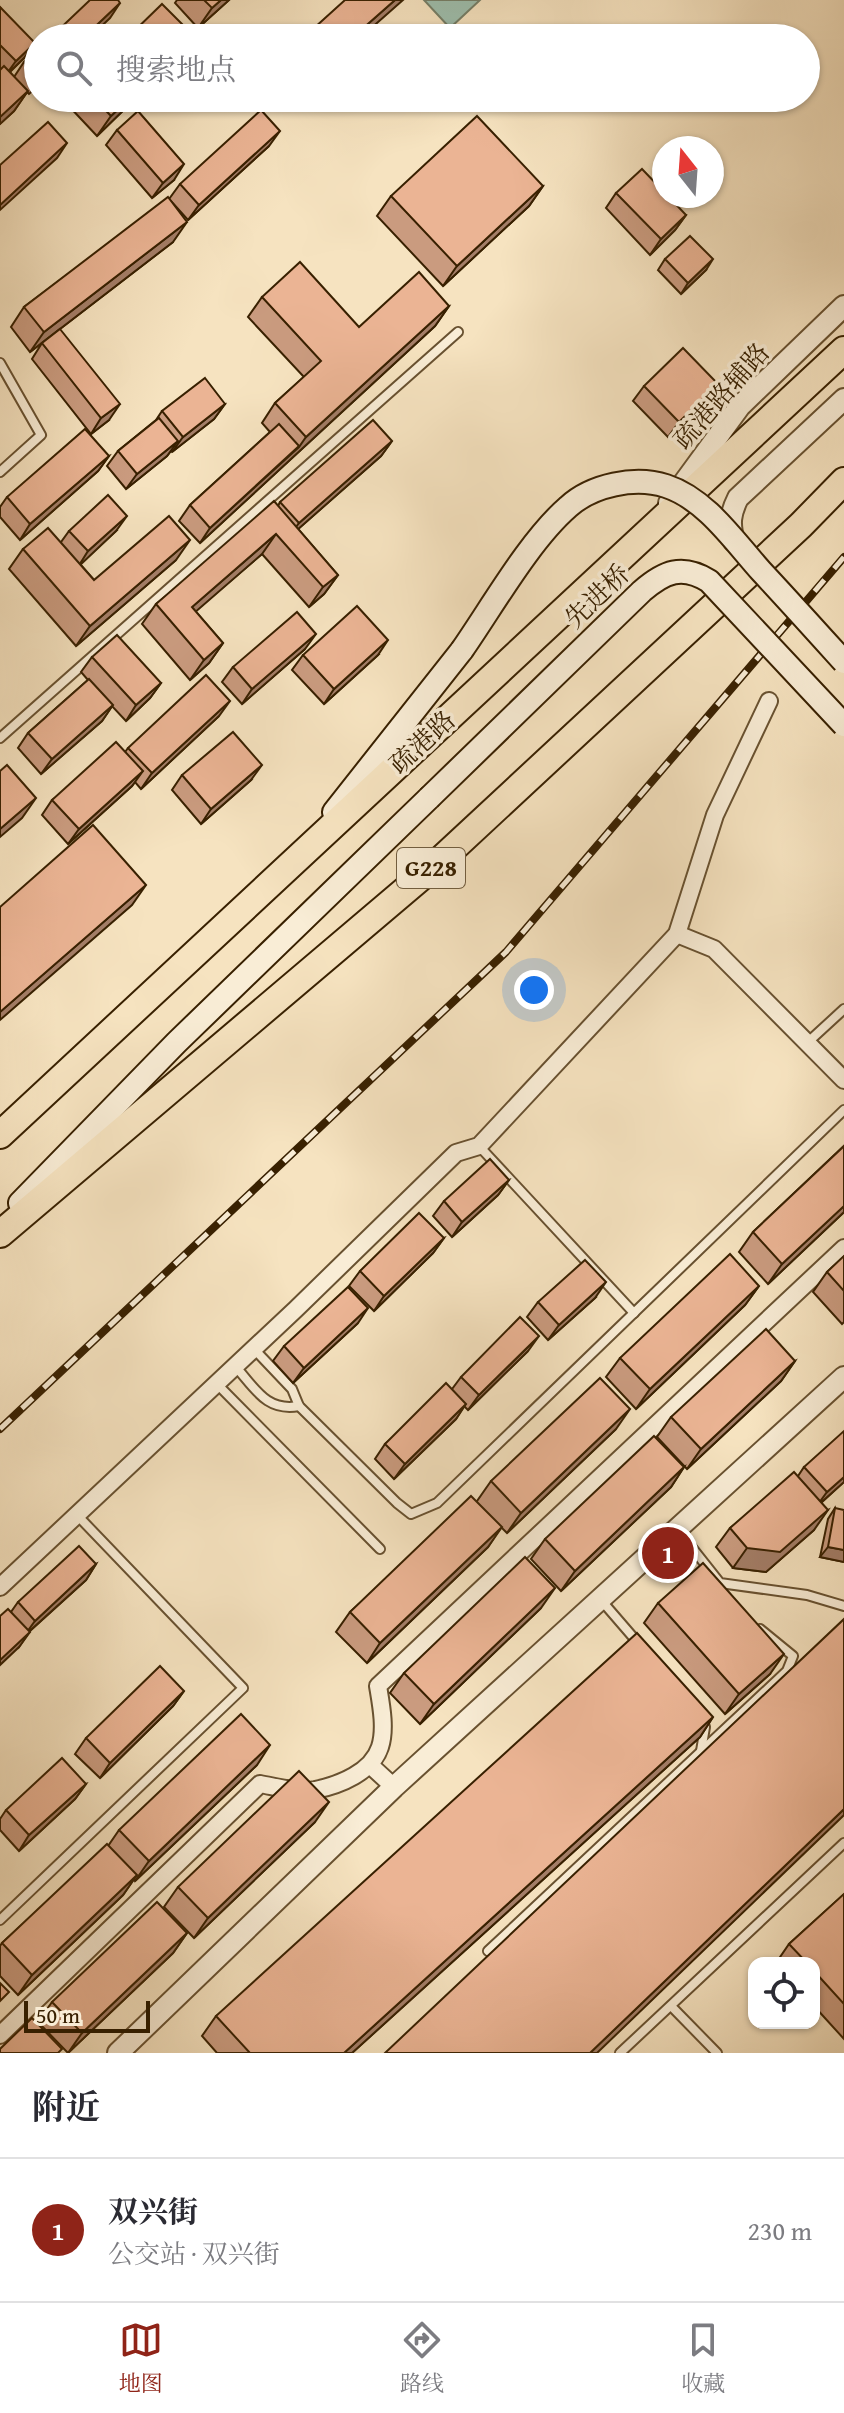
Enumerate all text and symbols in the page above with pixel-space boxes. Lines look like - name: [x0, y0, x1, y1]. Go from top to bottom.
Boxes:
- search box: [24, 24, 820, 112]
- icon: search: [52, 46, 96, 90]
- text: 搜索地点: [116, 47, 236, 91]
- north arrow: [652, 136, 724, 208]
- street label: 疏港路辅路: [663, 334, 778, 458]
- street label: 先进桥: [555, 555, 638, 637]
- street label: 疏港路: [380, 701, 463, 782]
- road number: G228: [397, 848, 465, 888]
- your location: [514, 970, 554, 1010]
- pin: 1: [642, 1523, 694, 1583]
- map controls: [748, 1957, 820, 2029]
- button: locate: [748, 1957, 820, 2029]
- scale bar: [24, 1997, 150, 2033]
- text: 50 m: [36, 1999, 80, 2031]
- text: 附近: [32, 2082, 100, 2131]
- text: 双兴街: [108, 2189, 198, 2233]
- text: 1: [51, 2211, 65, 2250]
- text: 230 m: [747, 2211, 812, 2250]
- text: 公交站 · 双兴街: [108, 2234, 280, 2273]
- tab: 地图: [119, 2318, 163, 2399]
- tab: 路线: [400, 2318, 444, 2399]
- tab: 收藏: [681, 2318, 725, 2399]

